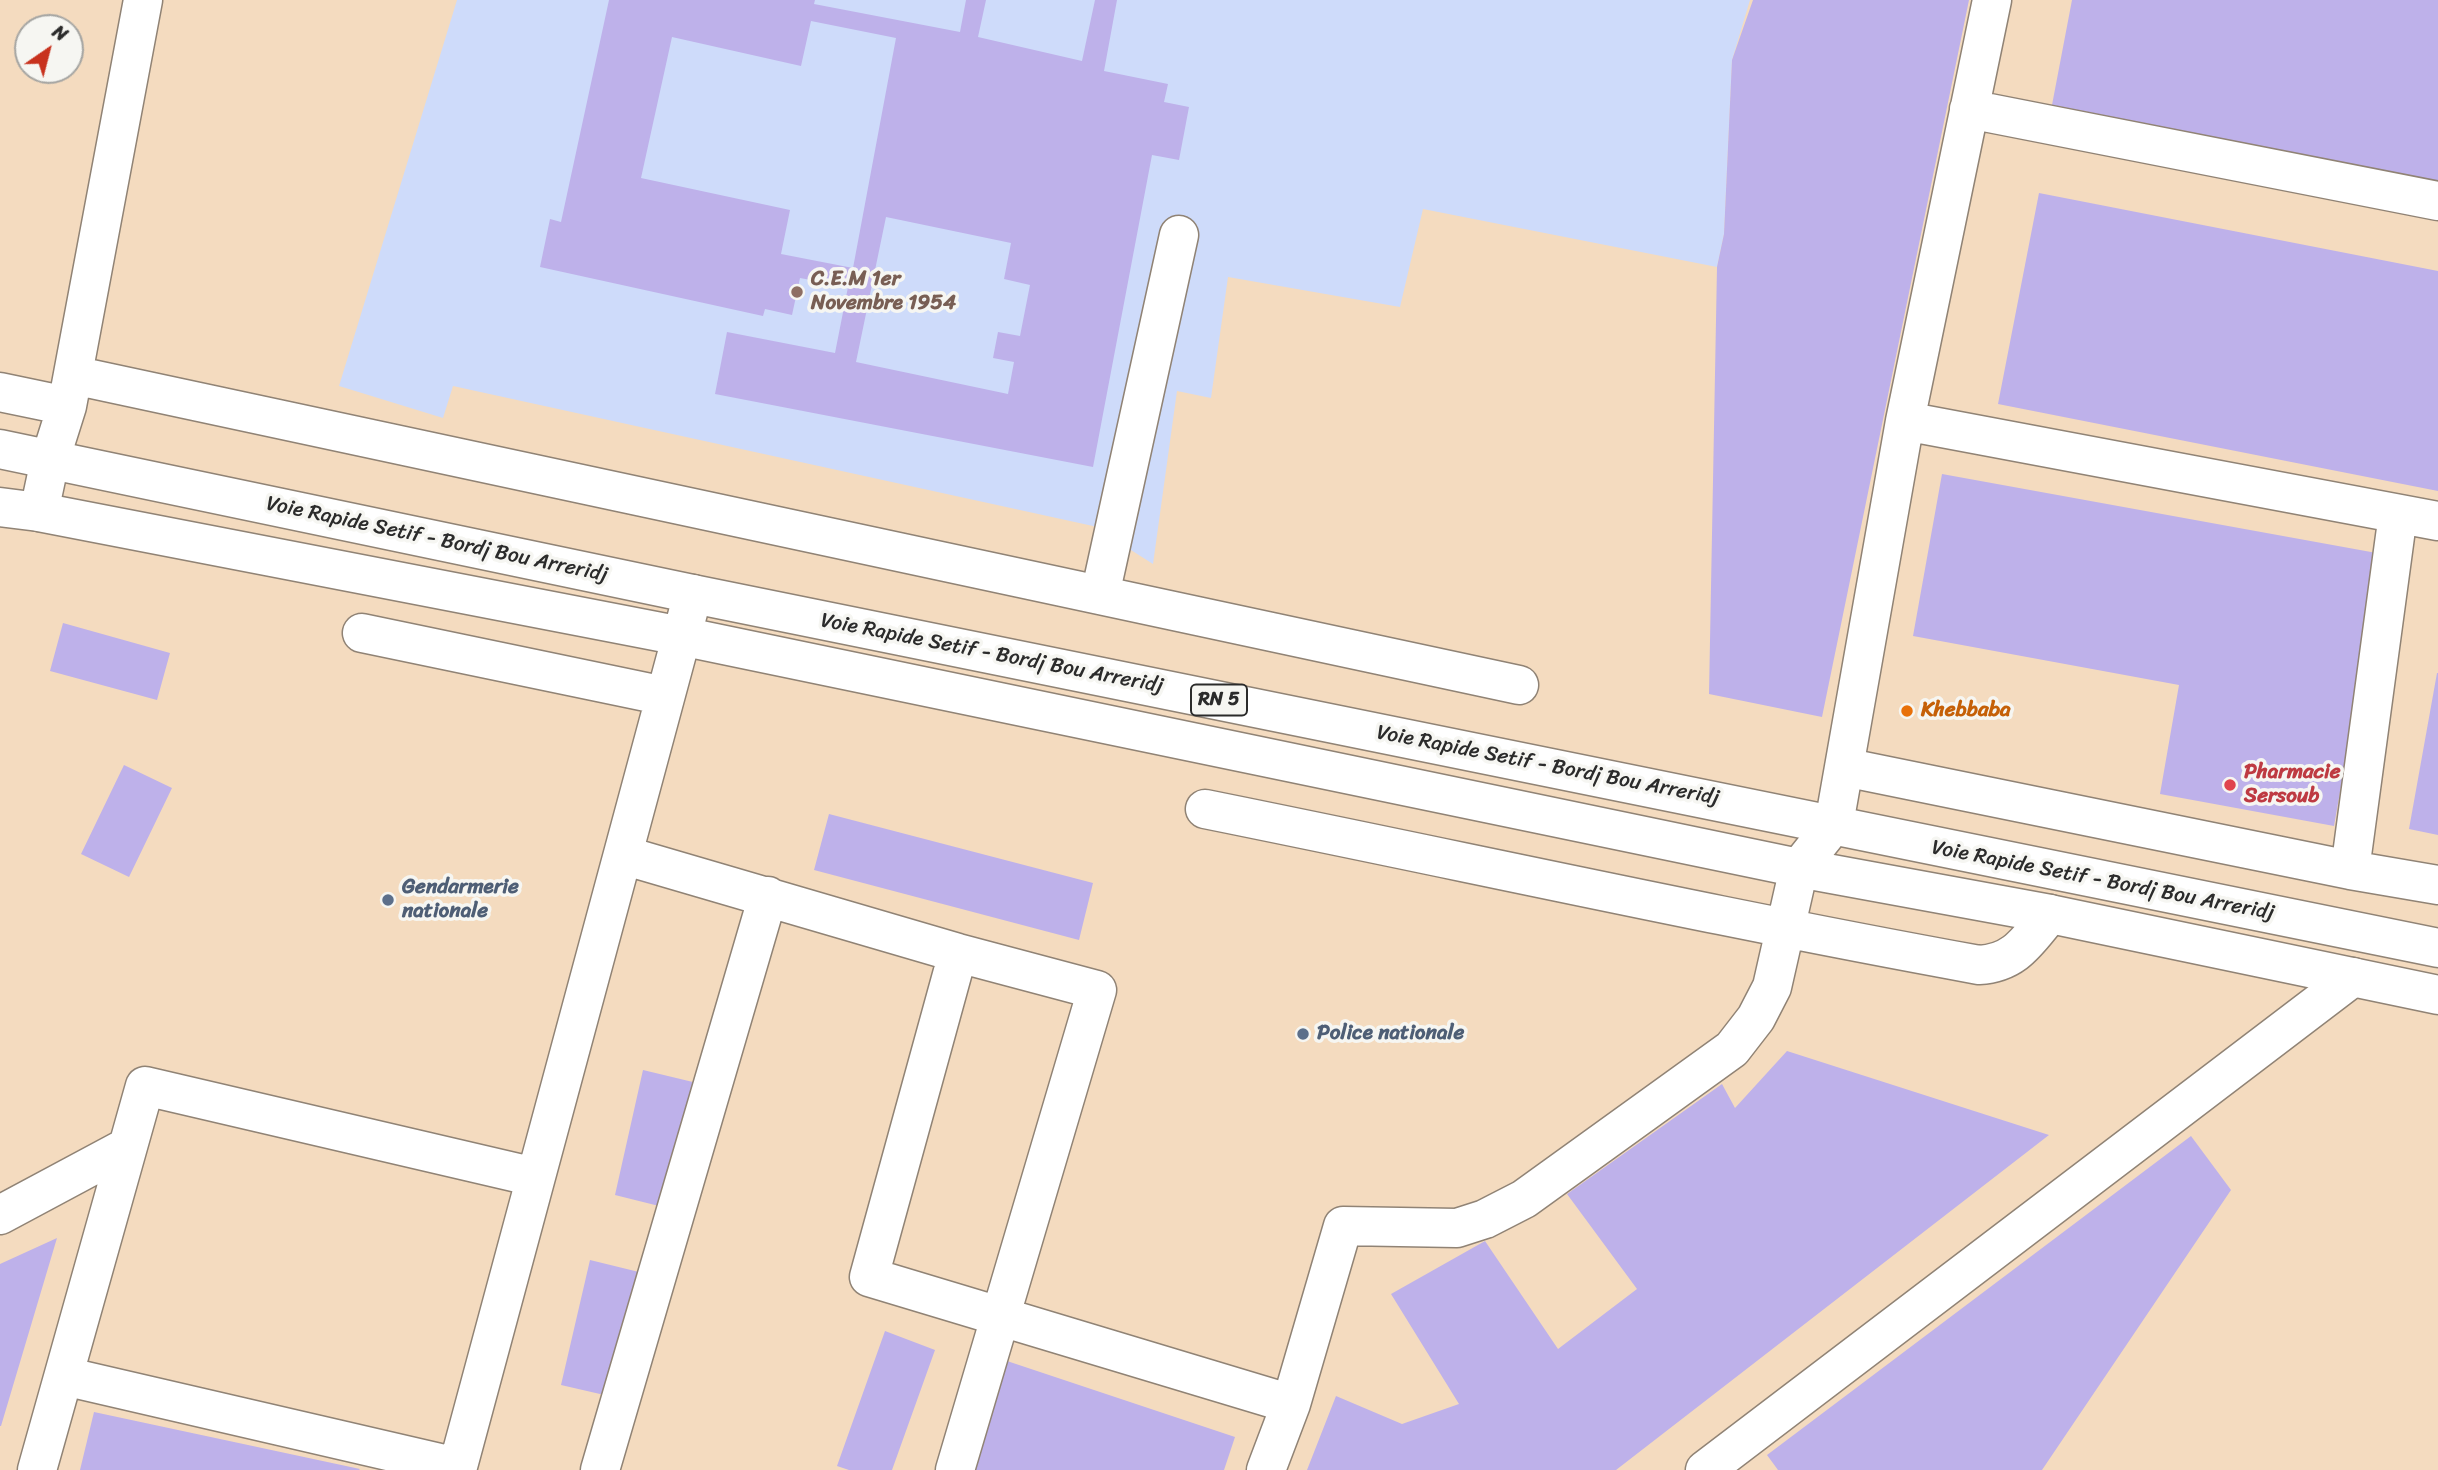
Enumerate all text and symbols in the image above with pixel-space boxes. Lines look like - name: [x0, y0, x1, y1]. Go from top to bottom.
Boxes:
- north arrow: [14, 14, 84, 84]
- text: N: [45, 16, 75, 50]
- place label: C.E.M 1er Novembre 1954: [811, 267, 956, 317]
- marker: C.E.M 1er Novembre 1954: [789, 284, 805, 300]
- street label: Voie Rapide Setif - Bordj Bou Arreridj: [264, 491, 610, 589]
- street label: Voie Rapide Setif - Bordj Bou Arreridj: [819, 608, 1165, 700]
- road number: RN 5: [1191, 684, 1247, 716]
- place label: Khebbaba: [1921, 698, 2011, 724]
- marker: Khebbaba: [1899, 703, 1915, 719]
- street label: Voie Rapide Setif - Bordj Bou Arreridj: [1375, 720, 1721, 812]
- place label: Pharmacie Sersoub: [2244, 760, 2341, 810]
- marker: Pharmacie Sersoub: [2222, 777, 2238, 793]
- street label: Voie Rapide Setif - Bordj Bou Arreridj: [1930, 835, 2276, 927]
- place label: Gendarmerie nationale: [402, 875, 519, 925]
- marker: Gendarmerie nationale: [380, 892, 396, 908]
- place label: Police nationale: [1317, 1021, 1464, 1047]
- marker: Police nationale: [1295, 1026, 1311, 1042]

